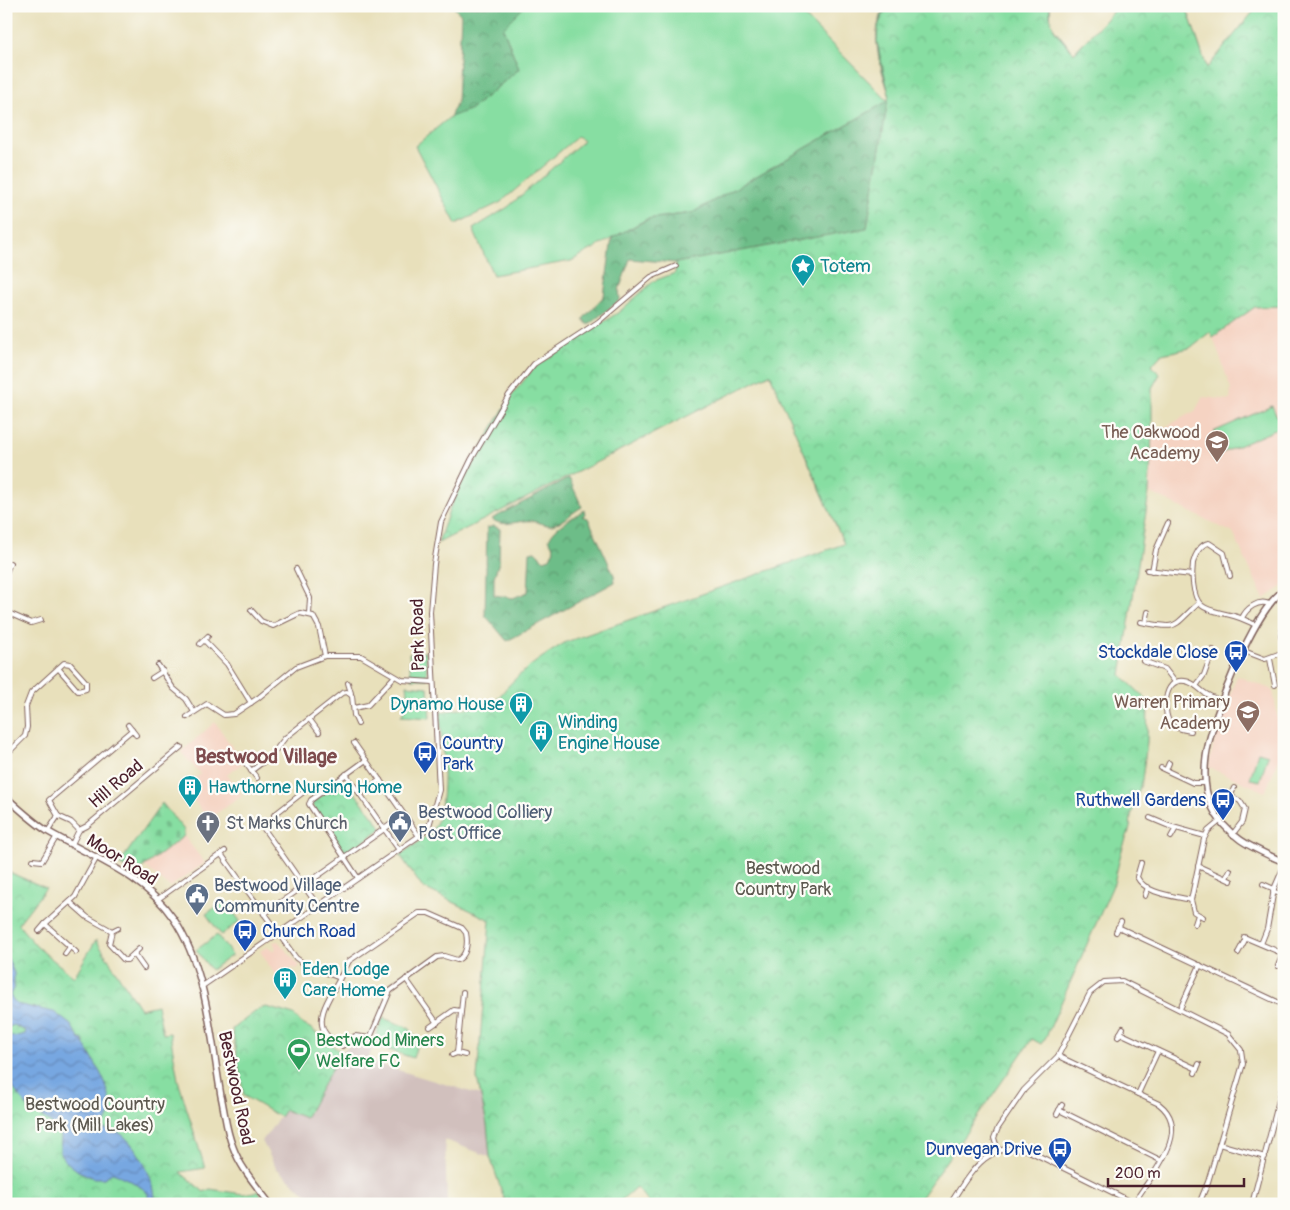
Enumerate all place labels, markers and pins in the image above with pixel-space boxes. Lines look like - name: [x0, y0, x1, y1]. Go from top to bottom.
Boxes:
- place icon: Totem: [790, 253, 816, 287]
- place label: Totem: [820, 255, 871, 278]
- place label: The Oakwood Academy: [1101, 421, 1200, 465]
- school or university icon: The Oakwood Academy: [1204, 429, 1230, 463]
- bus stop icon: Stockdale Close: [1223, 639, 1249, 673]
- place label: Stockdale Close: [1098, 641, 1218, 664]
- building icon: Dynamo House: [508, 691, 534, 725]
- place label: Warren Primary Academy: [1114, 691, 1230, 735]
- place label: Dynamo House: [390, 693, 504, 716]
- school or university icon: Warren Primary Academy: [1235, 699, 1261, 733]
- place label: Winding Engine House: [558, 711, 660, 755]
- building icon: Winding Engine House: [528, 719, 554, 753]
- place label: Country Park: [442, 732, 504, 776]
- bus stop icon: Country Park: [412, 740, 438, 774]
- building icon: Hawthorne Nursing Home: [177, 774, 203, 808]
- place label: Hawthorne Nursing Home: [208, 776, 402, 799]
- bus stop icon: Ruthwell Gardens: [1210, 787, 1236, 821]
- place label: Ruthwell Gardens: [1076, 789, 1206, 812]
- place label: Bestwood Colliery Post Office: [418, 801, 552, 845]
- public building icon: Bestwood Colliery Post Office: [387, 809, 413, 843]
- church icon: St Marks Church: [195, 810, 221, 844]
- place label: St Marks Church: [226, 812, 347, 835]
- place label: Bestwood Village Community Centre: [214, 874, 359, 918]
- public building icon: Bestwood Village Community Centre: [184, 882, 210, 916]
- bus stop icon: Church Road: [232, 918, 258, 952]
- place label: Church Road: [262, 920, 356, 943]
- place label: Eden Lodge Care Home: [302, 958, 390, 1002]
- building icon: Eden Lodge Care Home: [272, 966, 298, 1000]
- place label: Bestwood Miners Welfare FC: [316, 1029, 444, 1073]
- sports icon: Bestwood Miners Welfare FC: [286, 1037, 312, 1071]
- bus stop icon: Dunvegan Drive: [1047, 1136, 1073, 1170]
- place label: Dunvegan Drive: [925, 1138, 1042, 1161]

